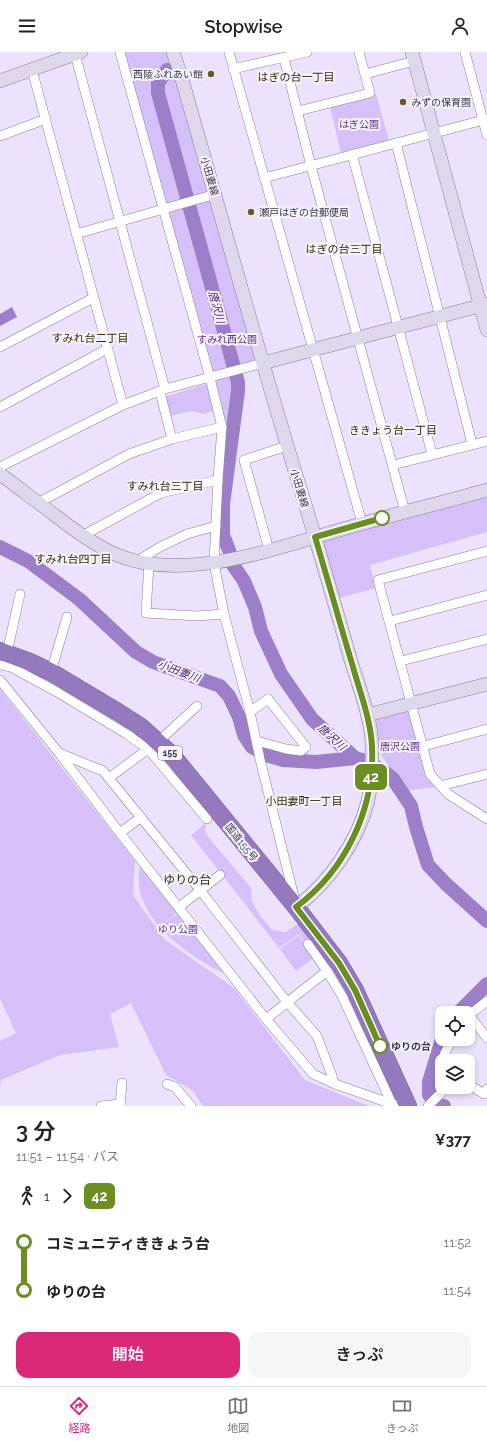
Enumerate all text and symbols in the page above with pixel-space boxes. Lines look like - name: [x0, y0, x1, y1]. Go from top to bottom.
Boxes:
- icon: menu: [16, 15, 38, 37]
- icon: person: [449, 15, 471, 37]
- text: Stopwise: [205, 16, 282, 37]
- place label: 西陵ふれあい館: [133, 69, 203, 80]
- marker: 西陵ふれあい館: [206, 69, 216, 79]
- district label: はぎの台一丁目: [258, 71, 335, 84]
- marker: みずの保育園: [398, 97, 408, 107]
- place label: みずの保育園: [411, 97, 471, 108]
- park label: はぎ公園: [339, 119, 379, 130]
- street label: 小田妻線: [199, 155, 220, 197]
- marker: 瀬戸はぎの台郵便局: [246, 207, 256, 217]
- place label: 瀬戸はぎの台郵便局: [259, 207, 349, 218]
- district label: はぎの台三丁目: [306, 243, 383, 256]
- water label: 唐沢川: [206, 290, 227, 326]
- district label: すみれ台二丁目: [52, 332, 129, 345]
- park label: すみれ西公園: [197, 334, 257, 345]
- district label: ききょう台一丁目: [349, 424, 437, 437]
- street label: 小田妻線: [288, 467, 311, 509]
- district label: すみれ台三丁目: [127, 480, 204, 493]
- unlabelled marker: [374, 510, 390, 526]
- district label: すみれ台四丁目: [35, 553, 112, 566]
- water label: 小田妻川: [156, 658, 203, 685]
- water label: 唐沢川: [315, 722, 349, 754]
- park label: 唐沢公園: [380, 741, 420, 752]
- road number: 155: [158, 746, 182, 760]
- line badge: 42: [353, 764, 389, 790]
- text: 42: [363, 769, 379, 785]
- district label: 小田妻町一丁目: [266, 795, 343, 808]
- street label: 国道155号: [223, 821, 260, 863]
- district label: ゆりの台: [163, 873, 211, 887]
- park label: ゆり公園: [158, 924, 198, 935]
- map controls: [435, 1006, 475, 1094]
- button: locate: [435, 1006, 475, 1046]
- marker: ゆりの台: [372, 1038, 388, 1054]
- place label: ゆりの台: [391, 1041, 431, 1052]
- button: layers: [435, 1054, 475, 1094]
- text: 3 分: [16, 1118, 56, 1144]
- text: ¥377: [435, 1131, 471, 1149]
- text: 11:51 – 11:54 · バス: [16, 1149, 119, 1164]
- icon: walk: [16, 1185, 38, 1207]
- icon: forward: [56, 1185, 78, 1207]
- text: 42: [92, 1188, 107, 1204]
- text: 1: [44, 1189, 50, 1204]
- text: コミュニティききょう台: [46, 1235, 210, 1253]
- text: 11:52: [444, 1235, 471, 1250]
- text: ゆりの台: [46, 1283, 106, 1301]
- text: 11:54: [443, 1283, 471, 1298]
- button: 開始: [16, 1332, 240, 1378]
- button: きっぷ: [248, 1332, 471, 1378]
- tab: 経路: [68, 1395, 90, 1435]
- tab: 地図: [227, 1395, 249, 1435]
- tab: きっぷ: [386, 1395, 419, 1435]

